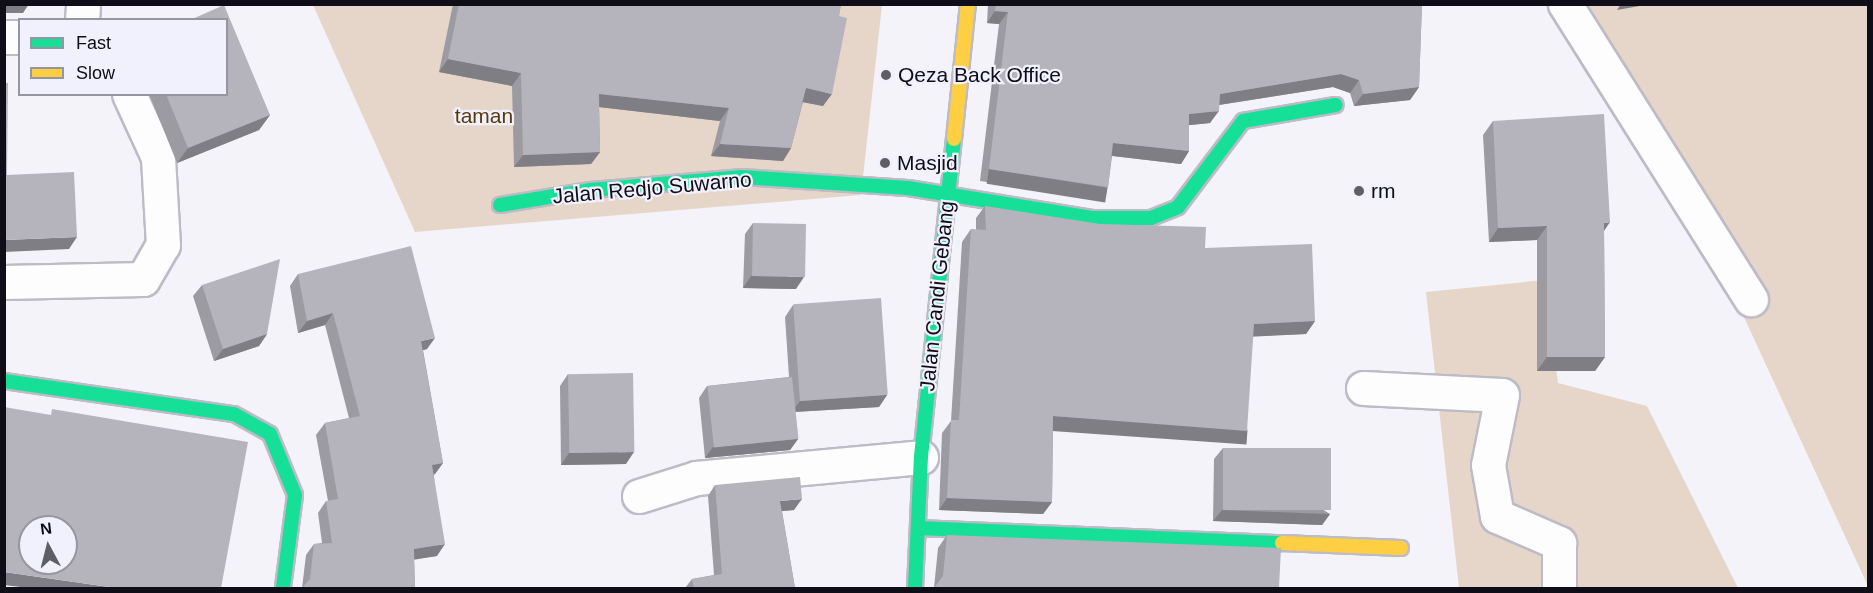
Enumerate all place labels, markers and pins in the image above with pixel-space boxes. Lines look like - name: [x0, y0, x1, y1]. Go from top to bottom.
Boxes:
- place label: Qeza Back Office: [898, 62, 1061, 88]
- marker: Qeza Back Office: [879, 68, 893, 82]
- place label: Masjid: [897, 150, 958, 176]
- marker: Masjid: [878, 156, 892, 170]
- place label: rm: [1371, 178, 1395, 204]
- marker: rm: [1352, 184, 1366, 198]

